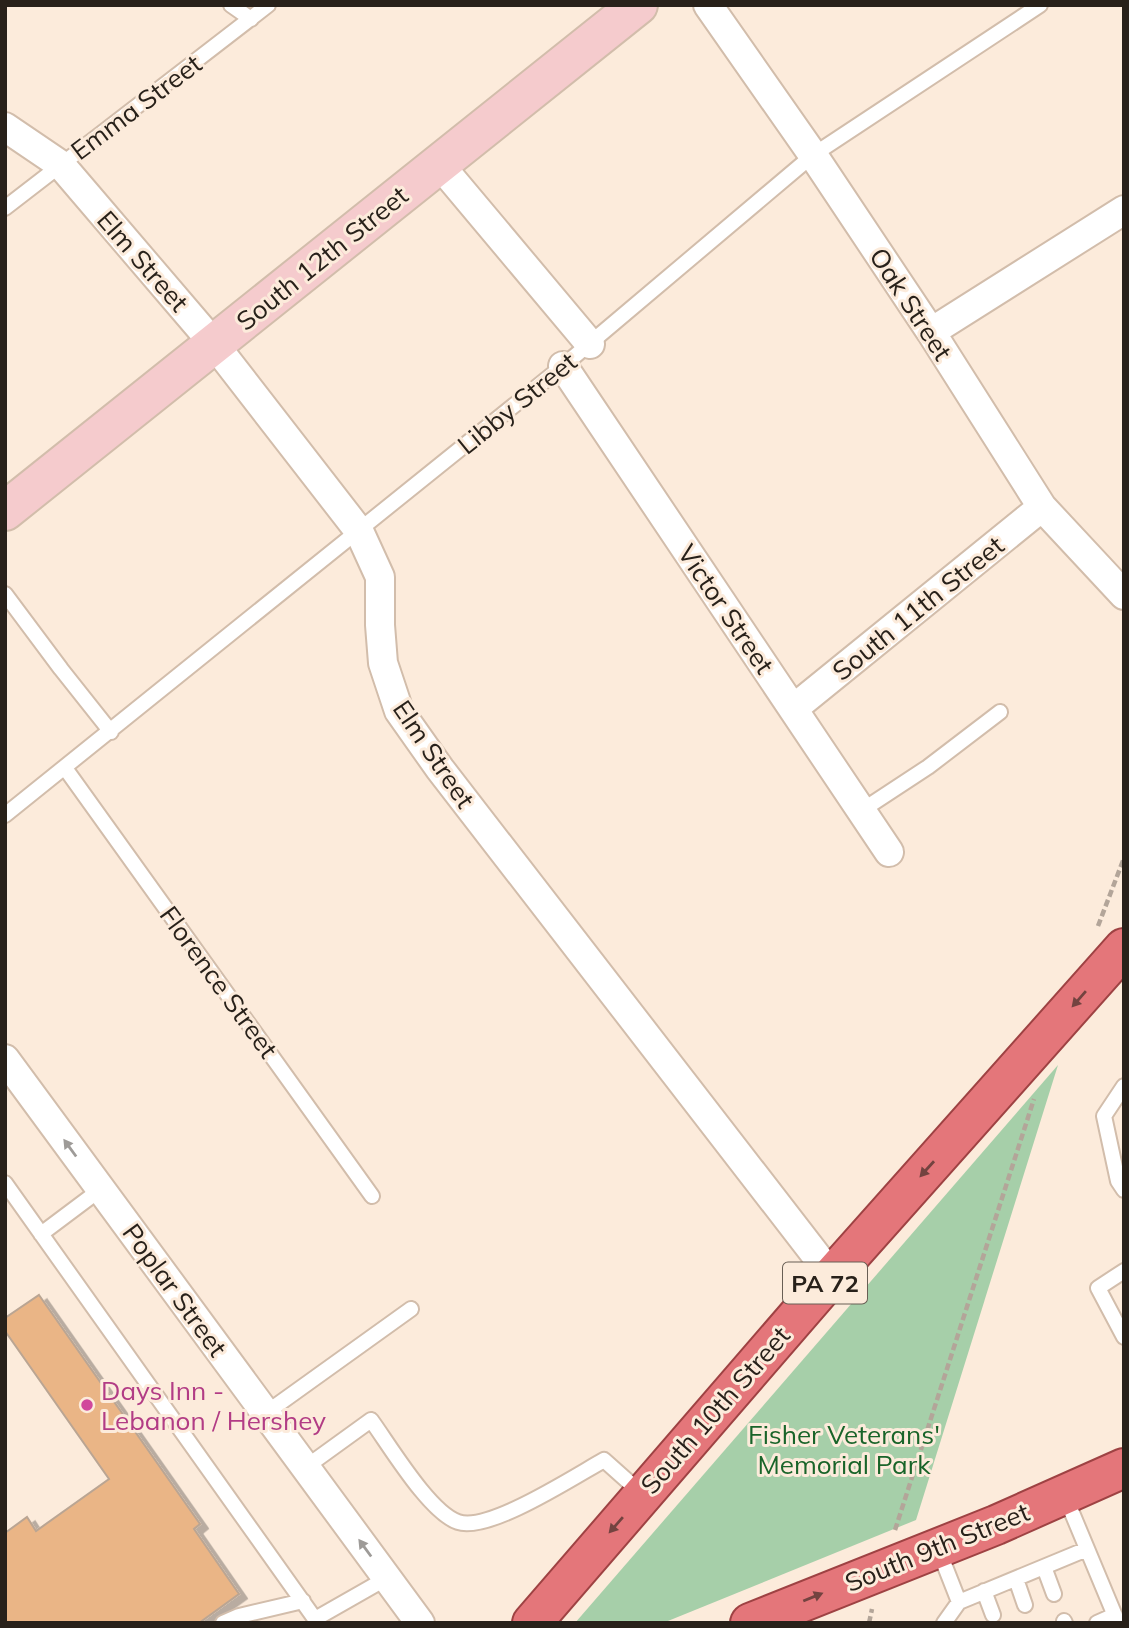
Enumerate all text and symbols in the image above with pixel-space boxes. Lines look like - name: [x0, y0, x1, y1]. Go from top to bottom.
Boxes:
- street label: Emma Street: [64, 47, 208, 167]
- street label: South 12th Street: [229, 179, 415, 337]
- street label: Elm Street: [90, 204, 196, 318]
- street label: Oak Street: [862, 241, 960, 367]
- street label: Libby Street: [451, 345, 583, 461]
- street label: South 11th Street: [825, 529, 1011, 687]
- street label: Victor Street: [671, 538, 781, 680]
- street label: Elm Street: [386, 694, 482, 814]
- street label: Florence Street: [153, 900, 285, 1064]
- one-way arrow: [1071, 990, 1087, 1007]
- one-way arrow: [63, 1139, 78, 1157]
- one-way arrow: [919, 1160, 935, 1178]
- street label: Poplar Street: [116, 1217, 234, 1363]
- road number: PA 72: [783, 1262, 867, 1303]
- street label: South 10th Street: [633, 1319, 797, 1501]
- place label: Days Inn - Lebanon / Hershey: [101, 1374, 326, 1437]
- marker: Days Inn - Lebanon / Hershey: [79, 1397, 95, 1413]
- park label: Fisher Veterans' Memorial Park: [748, 1418, 940, 1481]
- street label: South 9th Street: [840, 1495, 1034, 1599]
- one-way arrow: [608, 1516, 624, 1534]
- one-way arrow: [358, 1539, 372, 1557]
- one-way arrow: [803, 1592, 824, 1603]

